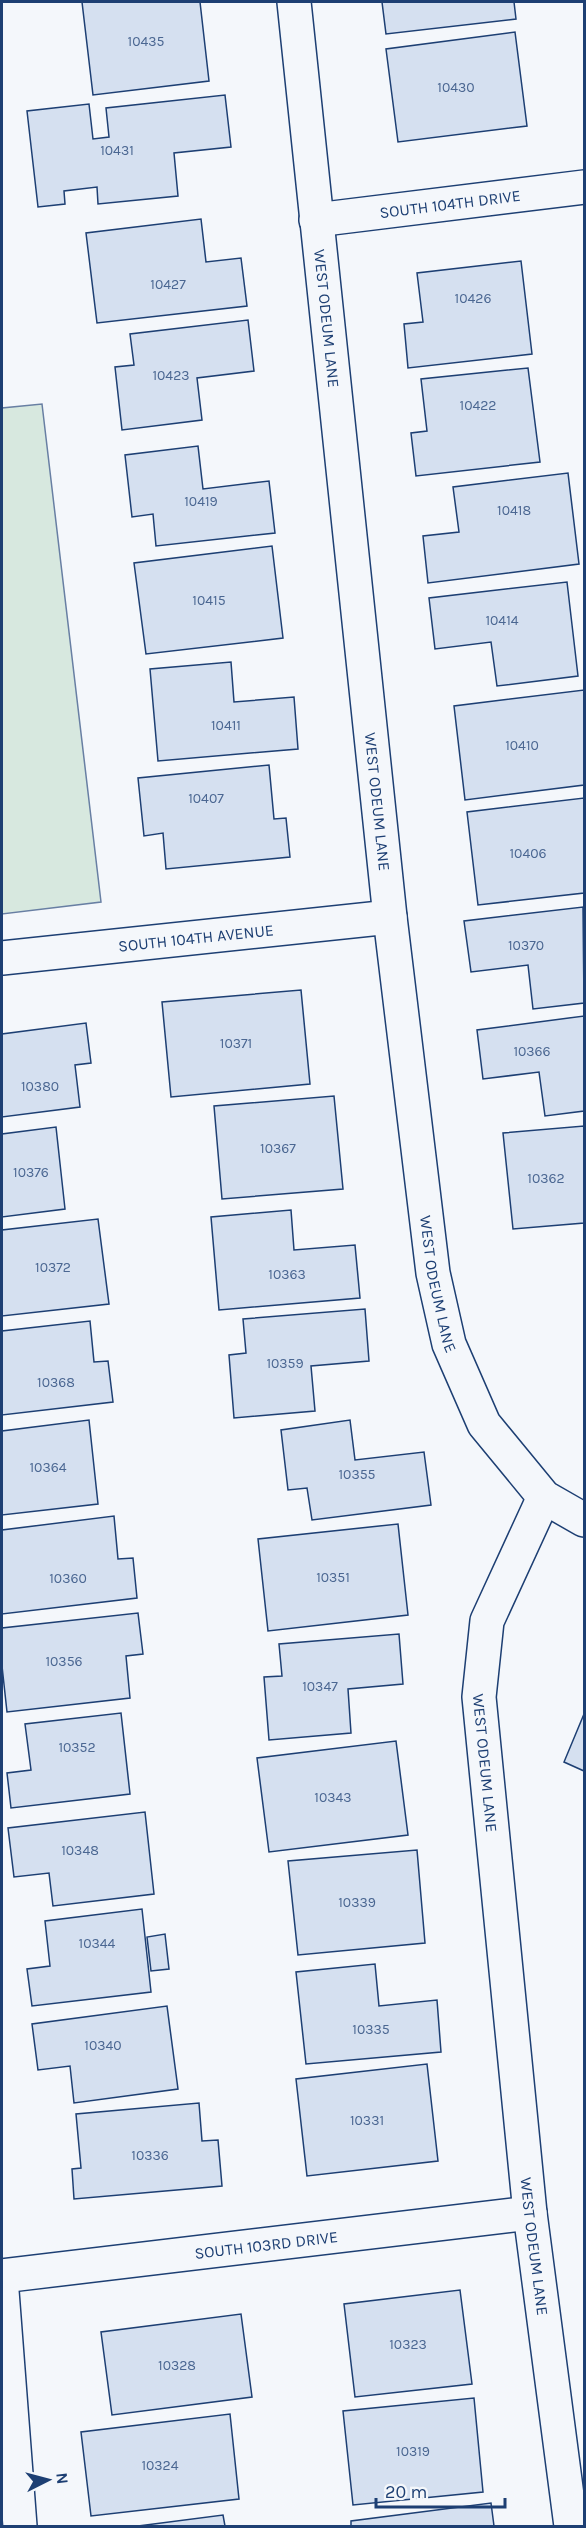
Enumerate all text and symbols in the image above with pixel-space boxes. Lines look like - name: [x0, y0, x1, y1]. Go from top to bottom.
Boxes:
- house number: 10435: [128, 33, 165, 50]
- house number: 10430: [437, 79, 475, 96]
- house number: 10431: [100, 142, 134, 159]
- street label: SOUTH 104TH DRIVE: [378, 186, 522, 222]
- street label: WEST ODEUM LANE: [310, 248, 343, 389]
- house number: 10427: [150, 276, 186, 293]
- house number: 10426: [455, 290, 491, 307]
- house number: 10423: [152, 367, 190, 384]
- house number: 10422: [460, 397, 496, 414]
- house number: 10419: [184, 493, 218, 510]
- house number: 10418: [497, 502, 531, 519]
- house number: 10415: [192, 592, 226, 609]
- house number: 10414: [485, 612, 519, 629]
- house number: 10411: [211, 717, 241, 734]
- street label: WEST ODEUM LANE: [361, 731, 394, 872]
- house number: 10410: [505, 737, 539, 754]
- house number: 10407: [188, 790, 224, 807]
- house number: 10406: [509, 845, 547, 862]
- street label: SOUTH 104TH AVENUE: [117, 920, 275, 956]
- house number: 10370: [508, 937, 544, 954]
- house number: 10371: [220, 1035, 252, 1052]
- house number: 10366: [513, 1043, 551, 1060]
- house number: 10380: [21, 1078, 59, 1095]
- house number: 10367: [260, 1140, 296, 1157]
- house number: 10376: [13, 1164, 49, 1181]
- house number: 10362: [527, 1170, 565, 1187]
- street label: WEST ODEUM LANE: [416, 1214, 461, 1356]
- house number: 10372: [35, 1259, 71, 1276]
- house number: 10363: [268, 1266, 306, 1283]
- house number: 10359: [266, 1355, 304, 1372]
- house number: 10368: [37, 1374, 75, 1391]
- house number: 10364: [29, 1459, 67, 1476]
- house number: 10355: [338, 1466, 376, 1483]
- house number: 10351: [316, 1569, 350, 1586]
- house number: 10360: [49, 1570, 87, 1587]
- house number: 10356: [45, 1653, 83, 1670]
- house number: 10347: [302, 1678, 338, 1695]
- street label: WEST ODEUM LANE: [469, 1693, 501, 1833]
- house number: 10352: [58, 1739, 96, 1756]
- house number: 10343: [314, 1789, 352, 1806]
- house number: 10348: [61, 1842, 99, 1859]
- house number: 10339: [338, 1894, 376, 1911]
- house number: 10344: [79, 1935, 116, 1952]
- house number: 10335: [352, 2021, 390, 2038]
- house number: 10340: [84, 2037, 122, 2054]
- house number: 10331: [350, 2112, 384, 2129]
- house number: 10336: [131, 2147, 169, 2164]
- street label: WEST ODEUM LANE: [517, 2176, 552, 2317]
- street label: SOUTH 103RD DRIVE: [193, 2227, 339, 2263]
- house number: 10323: [389, 2336, 427, 2353]
- house number: 10328: [158, 2357, 196, 2374]
- house number: 10319: [396, 2443, 430, 2460]
- north arrow: [18, 2450, 78, 2510]
- house number: 10324: [141, 2457, 179, 2474]
- scale bar: [376, 2471, 505, 2509]
- text: N: [52, 2472, 72, 2485]
- text: 20 m: [385, 2481, 427, 2503]

